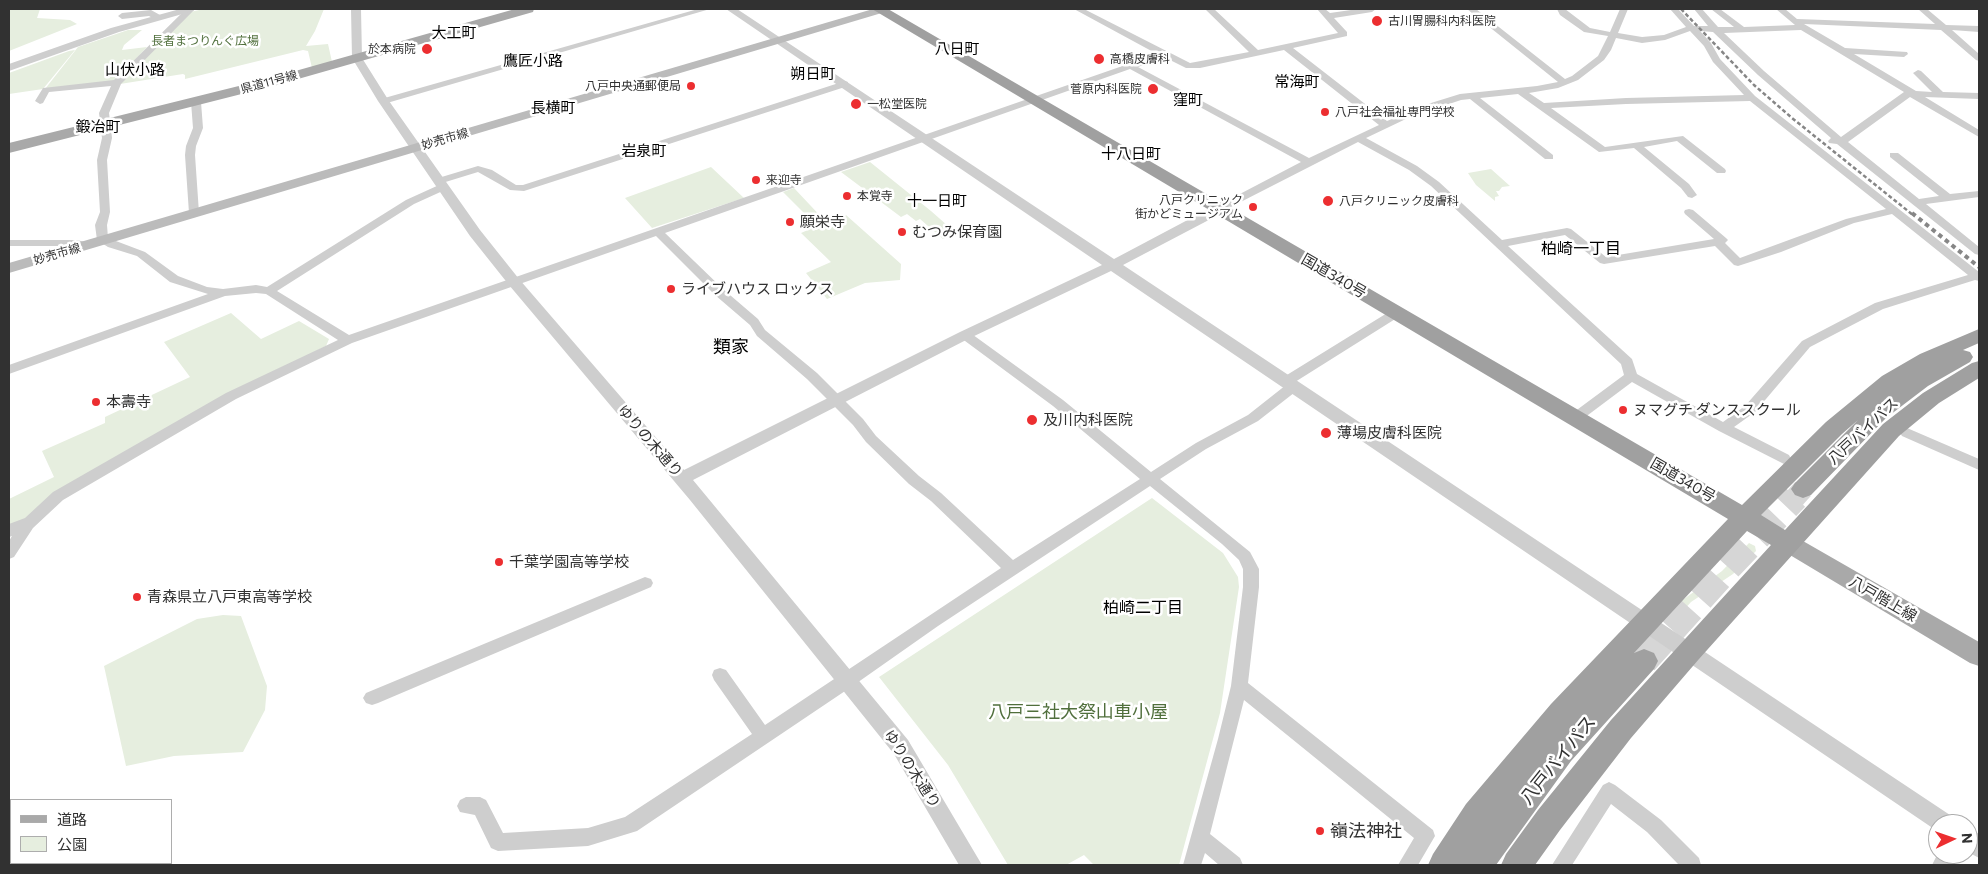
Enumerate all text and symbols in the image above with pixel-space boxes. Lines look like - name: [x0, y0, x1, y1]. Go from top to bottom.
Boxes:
- marker: 古川胃腸科内科医院: [1370, 14, 1384, 28]
- place label: 古川胃腸科内科医院: [1388, 14, 1496, 28]
- district label: 大工町: [432, 24, 476, 42]
- park label: 長者まつりんぐ広場: [151, 34, 259, 48]
- district label: 八日町: [935, 40, 979, 58]
- place label: 於本病院: [368, 42, 416, 56]
- marker: 於本病院: [420, 42, 434, 56]
- district label: 鷹匠小路: [503, 52, 563, 70]
- marker: 高橋皮膚科: [1092, 52, 1106, 66]
- place label: 高橋皮膚科: [1110, 52, 1170, 66]
- district label: 山伏小路: [105, 61, 165, 79]
- district label: 朔日町: [791, 65, 835, 83]
- street label: 県道11号線: [239, 68, 299, 96]
- district label: 常海町: [1275, 73, 1319, 91]
- place label: 八戸中央通郵便局: [585, 79, 681, 93]
- marker: 八戸中央通郵便局: [685, 80, 697, 92]
- place label: 菅原内科医院: [1070, 82, 1142, 96]
- marker: 菅原内科医院: [1146, 82, 1160, 96]
- district label: 窪町: [1173, 91, 1203, 109]
- marker: 一松堂医院: [849, 97, 863, 111]
- place label: 一松堂医院: [867, 97, 927, 111]
- district label: 長横町: [531, 99, 575, 117]
- place label: 八戸社会福祉専門学校: [1335, 105, 1455, 119]
- marker: 八戸社会福祉専門学校: [1319, 106, 1331, 118]
- district label: 鍛冶町: [76, 118, 120, 136]
- street label: 妙売市線: [420, 125, 470, 153]
- district label: 岩泉町: [622, 142, 666, 160]
- district label: 十八日町: [1101, 145, 1161, 163]
- place label: 来迎寺: [766, 173, 802, 187]
- marker: 来迎寺: [750, 174, 762, 186]
- place label: 本覚寺: [857, 189, 893, 203]
- marker: 本覚寺: [841, 190, 853, 202]
- district label: 十一日町: [907, 192, 967, 210]
- place label: 八戸クリニック 街かどミュージアム: [1135, 193, 1243, 221]
- marker: 八戸クリニック皮膚科: [1321, 194, 1335, 208]
- place label: 八戸クリニック皮膚科: [1339, 194, 1459, 208]
- marker: 八戸クリニック 街かどミュージアム: [1247, 201, 1259, 213]
- place label: 願栄寺: [800, 213, 845, 231]
- marker: 願栄寺: [784, 216, 796, 228]
- place label: むつみ保育園: [912, 223, 1002, 241]
- marker: むつみ保育園: [896, 226, 908, 238]
- district label: 柏崎一丁目: [1541, 239, 1621, 259]
- street label: 妙売市線: [32, 240, 82, 268]
- street label: 国道340号: [1298, 250, 1370, 302]
- place label: ライブハウス ロックス: [681, 280, 834, 298]
- marker: ライブハウス ロックス: [665, 283, 677, 295]
- district label: 類家: [713, 336, 749, 358]
- place label: 本壽寺: [106, 393, 151, 411]
- street label: 八戸バイパス: [1824, 394, 1902, 468]
- marker: 本壽寺: [90, 396, 102, 408]
- street label: ゆりの木通り: [614, 401, 686, 481]
- place label: ヌマグチ ダンススクール: [1633, 401, 1801, 419]
- marker: ヌマグチ ダンススクール: [1617, 404, 1629, 416]
- place label: 及川内科医院: [1043, 411, 1133, 429]
- marker: 及川内科医院: [1025, 413, 1039, 427]
- place label: 薄場皮膚科医院: [1337, 424, 1442, 442]
- marker: 薄場皮膚科医院: [1319, 426, 1333, 440]
- street label: 国道340号: [1647, 454, 1719, 506]
- place label: 千葉学園高等学校: [509, 553, 629, 571]
- marker: 千葉学園高等学校: [493, 556, 505, 568]
- street label: 八戸階上線: [1846, 572, 1920, 626]
- place label: 青森県立八戸東高等学校: [147, 588, 312, 606]
- marker: 青森県立八戸東高等学校: [131, 591, 143, 603]
- district label: 柏崎二丁目: [1103, 598, 1183, 618]
- park label: 八戸三社大祭山車小屋: [988, 701, 1168, 723]
- street label: 八戸バイパス: [1516, 711, 1600, 809]
- street label: ゆりの木通り: [880, 726, 944, 812]
- legend: [10, 799, 172, 864]
- text: 道路: [57, 810, 87, 828]
- north arrow: [1928, 814, 1978, 864]
- place label: 嶺法神社: [1330, 820, 1402, 842]
- marker: 嶺法神社: [1314, 825, 1326, 837]
- text: N: [1959, 833, 1976, 844]
- text: 公園: [57, 835, 87, 853]

